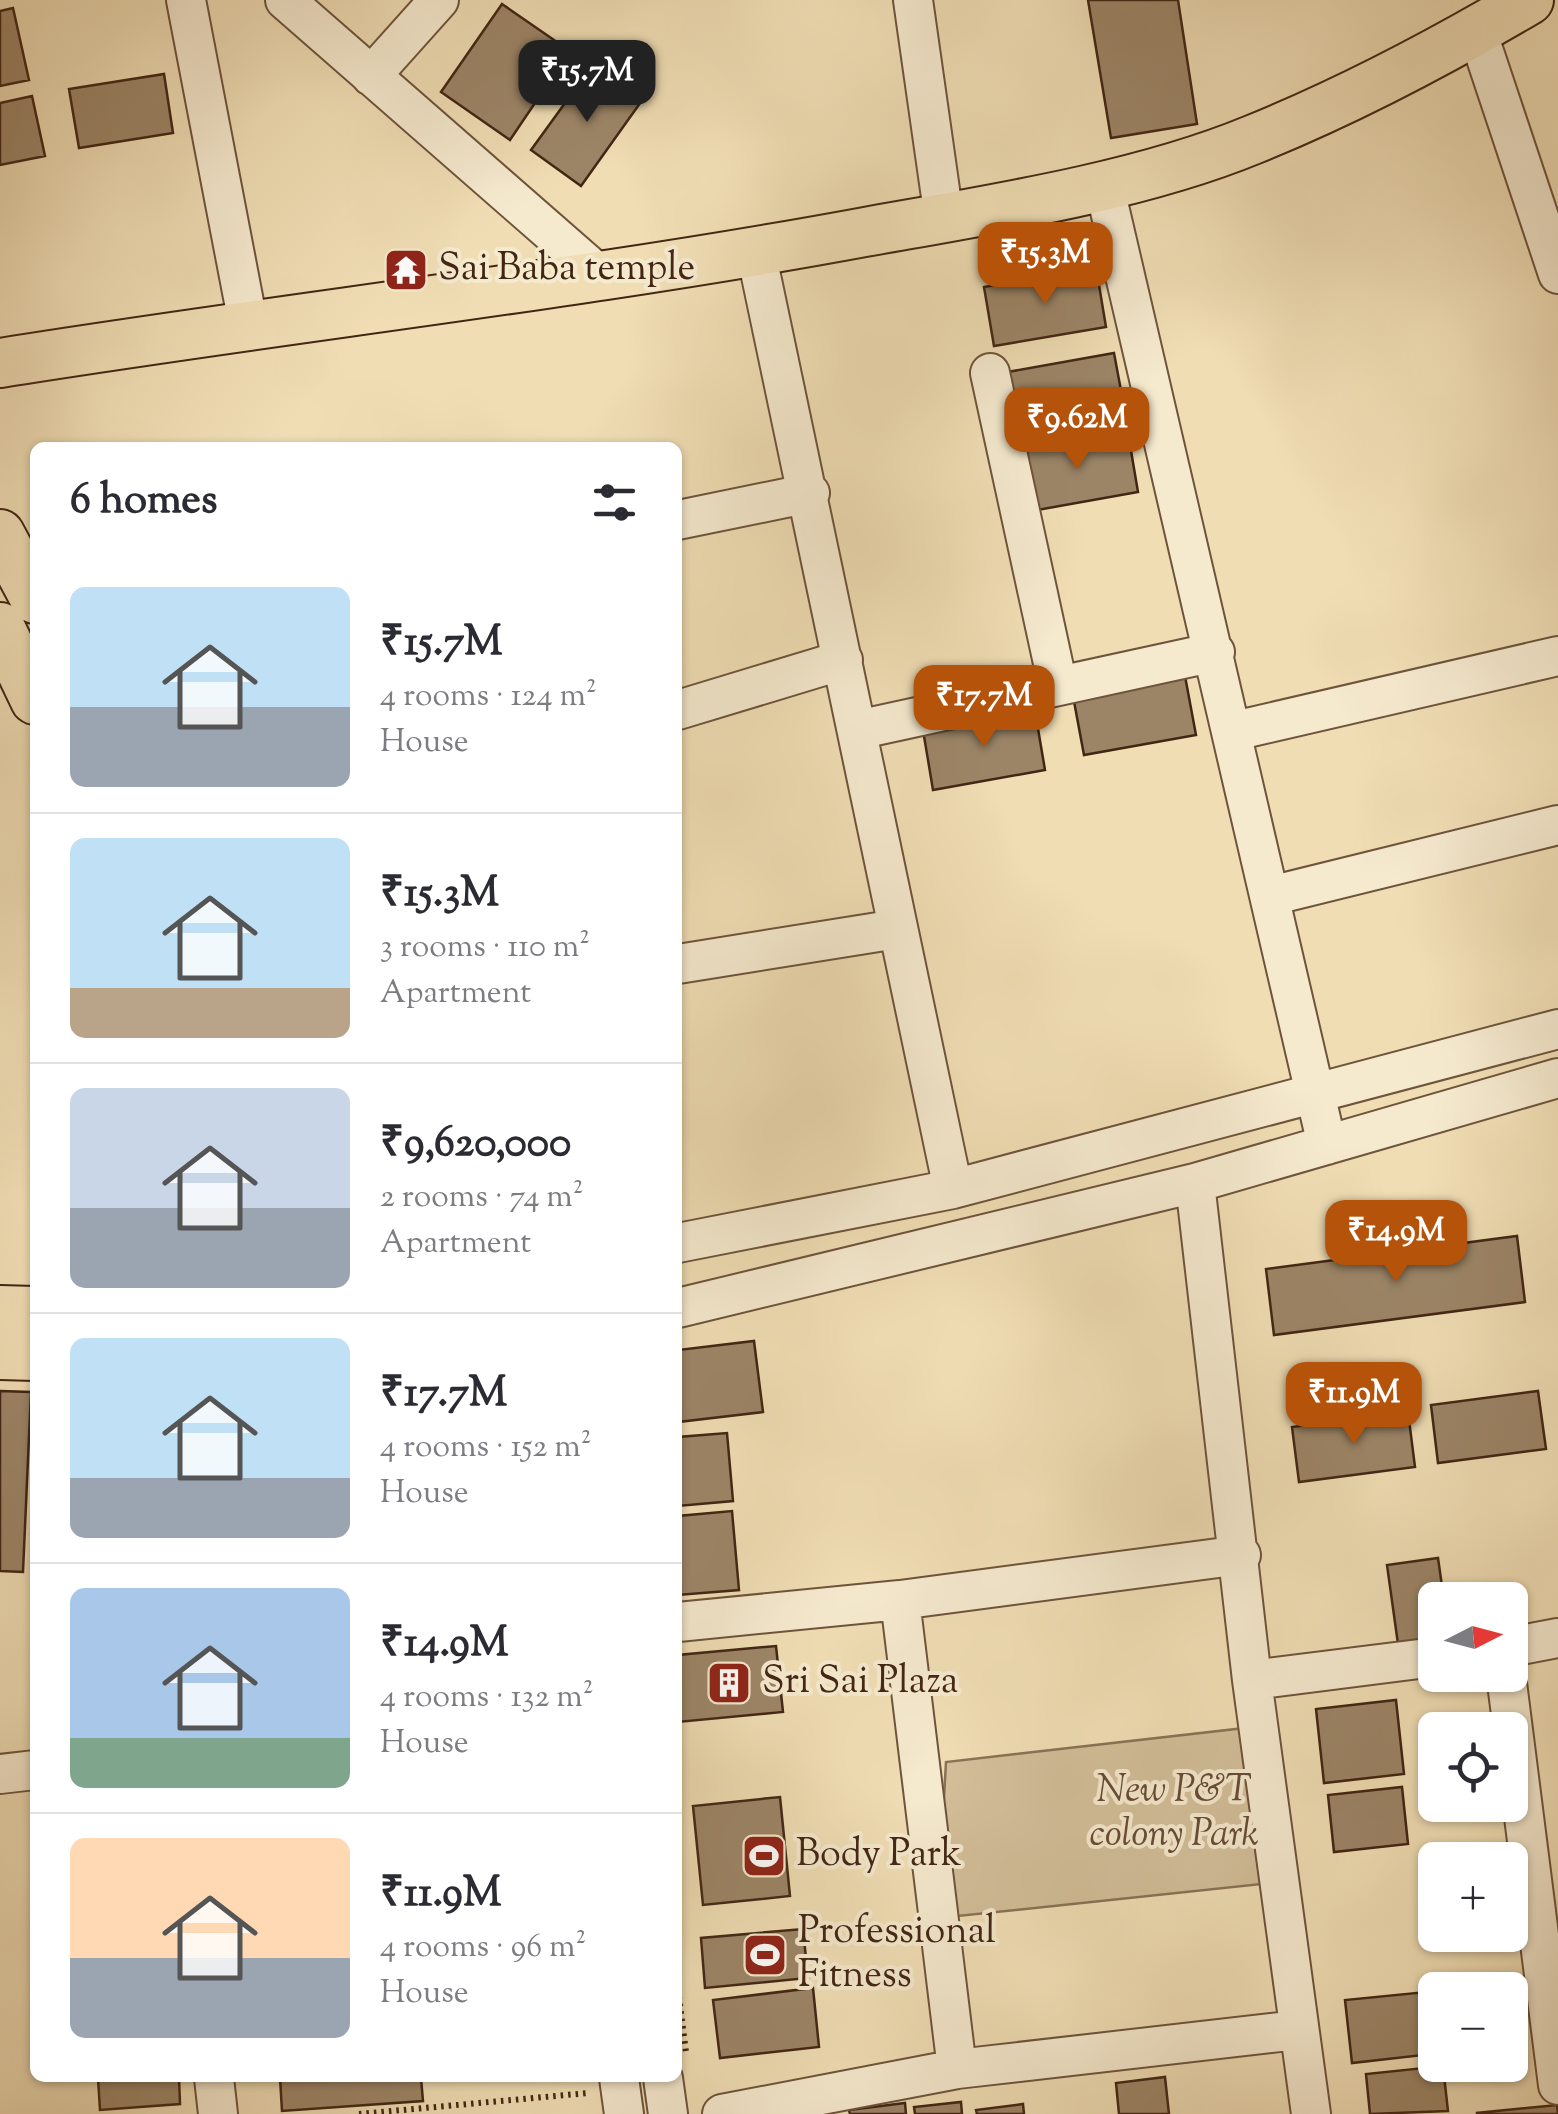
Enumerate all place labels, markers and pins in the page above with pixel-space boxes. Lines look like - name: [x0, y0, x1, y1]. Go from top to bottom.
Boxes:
- pin: ₹15.7M: [506, 40, 668, 125]
- pin: ₹15.3M: [964, 222, 1126, 307]
- place label: Sai Baba temple: [438, 243, 695, 297]
- temple icon: Sai Baba temple: [383, 247, 429, 293]
- pin: ₹9.62M: [996, 387, 1158, 472]
- pin: ₹17.7M: [903, 665, 1065, 750]
- pin: ₹14.9M: [1315, 1200, 1477, 1285]
- pin: ₹11.9M: [1273, 1362, 1435, 1447]
- place label: Sri Sai Plaza: [762, 1656, 958, 1710]
- building icon: Sri Sai Plaza: [706, 1660, 752, 1706]
- place label: Body Park: [796, 1829, 962, 1883]
- sports icon: Body Park: [741, 1833, 787, 1879]
- place label: Professional Fitness: [798, 1906, 996, 2004]
- sports icon: Professional Fitness: [742, 1932, 788, 1978]

